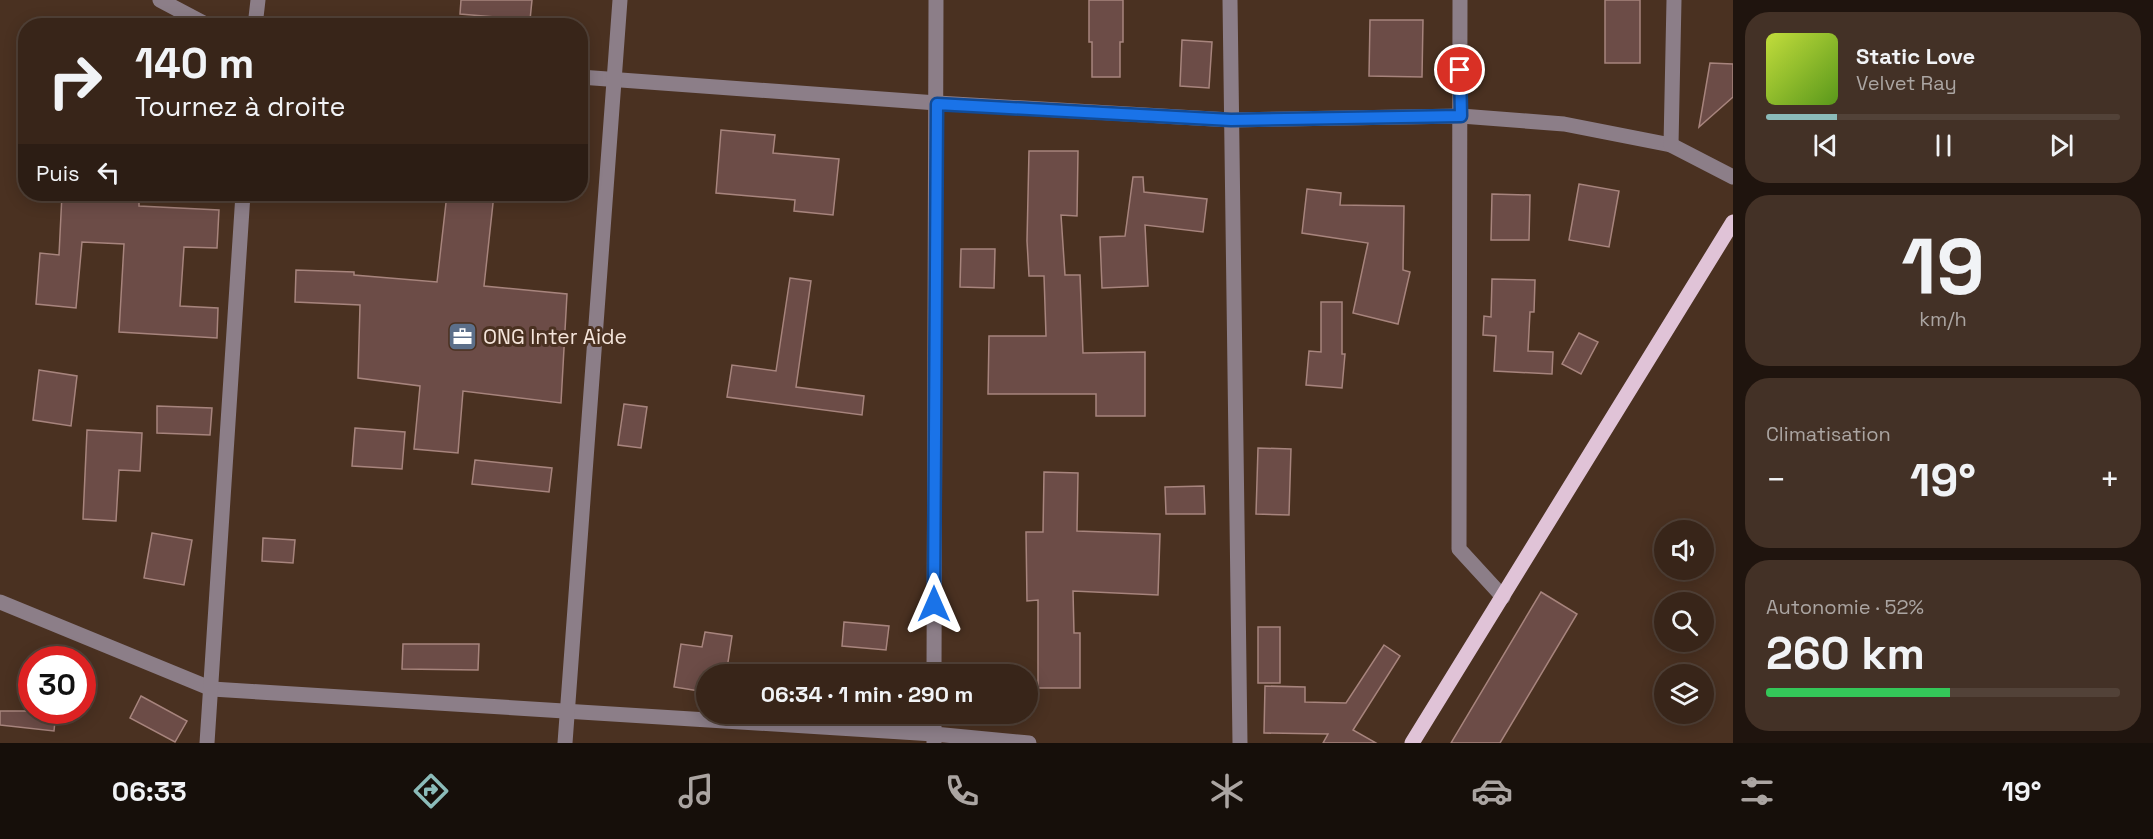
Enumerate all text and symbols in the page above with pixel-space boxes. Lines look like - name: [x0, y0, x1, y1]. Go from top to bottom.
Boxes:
- text: 140 m: [135, 37, 254, 90]
- icon: right: [36, 42, 114, 120]
- text: Static Love: [1856, 42, 1975, 70]
- pin: [1434, 44, 1485, 95]
- icon: arrive: [1443, 53, 1476, 86]
- text: Velvet Ray: [1856, 70, 1957, 96]
- text: Tournez à droite: [135, 89, 345, 124]
- icon: previous: [1809, 129, 1842, 162]
- icon: pause: [1927, 129, 1960, 162]
- icon: next: [2045, 129, 2078, 162]
- icon: left: [92, 156, 125, 189]
- text: Puis: [36, 159, 80, 187]
- text: 19: [1901, 217, 1985, 317]
- text: km/h: [1919, 306, 1967, 332]
- office icon: ONG Inter Aide: [446, 320, 478, 352]
- place label: ONG Inter Aide: [483, 323, 627, 350]
- text: Climatisation: [1766, 421, 1891, 447]
- text: 19°: [1910, 452, 1976, 509]
- text: −: [1766, 459, 1786, 501]
- text: +: [2100, 459, 2120, 501]
- map controls: [1654, 520, 1714, 724]
- button: sound: [1654, 520, 1714, 580]
- position arrow: [902, 572, 966, 636]
- button: search: [1654, 592, 1714, 652]
- text: Autonomie · 52%: [1766, 594, 1924, 620]
- text: 260 km: [1766, 625, 1925, 682]
- speed limit sign: 30: [18, 646, 96, 724]
- button: layers: [1654, 664, 1714, 724]
- text: 06:34 · 1 min · 290 m: [761, 680, 973, 708]
- icon: directions: [410, 770, 452, 812]
- icon: music: [675, 770, 717, 812]
- icon: phone: [941, 770, 983, 812]
- icon: climate: [1206, 770, 1248, 812]
- icon: car: [1471, 770, 1513, 812]
- icon: filters: [1736, 770, 1778, 812]
- text: 06:33: [112, 774, 187, 809]
- text: 19°: [2002, 774, 2041, 809]

